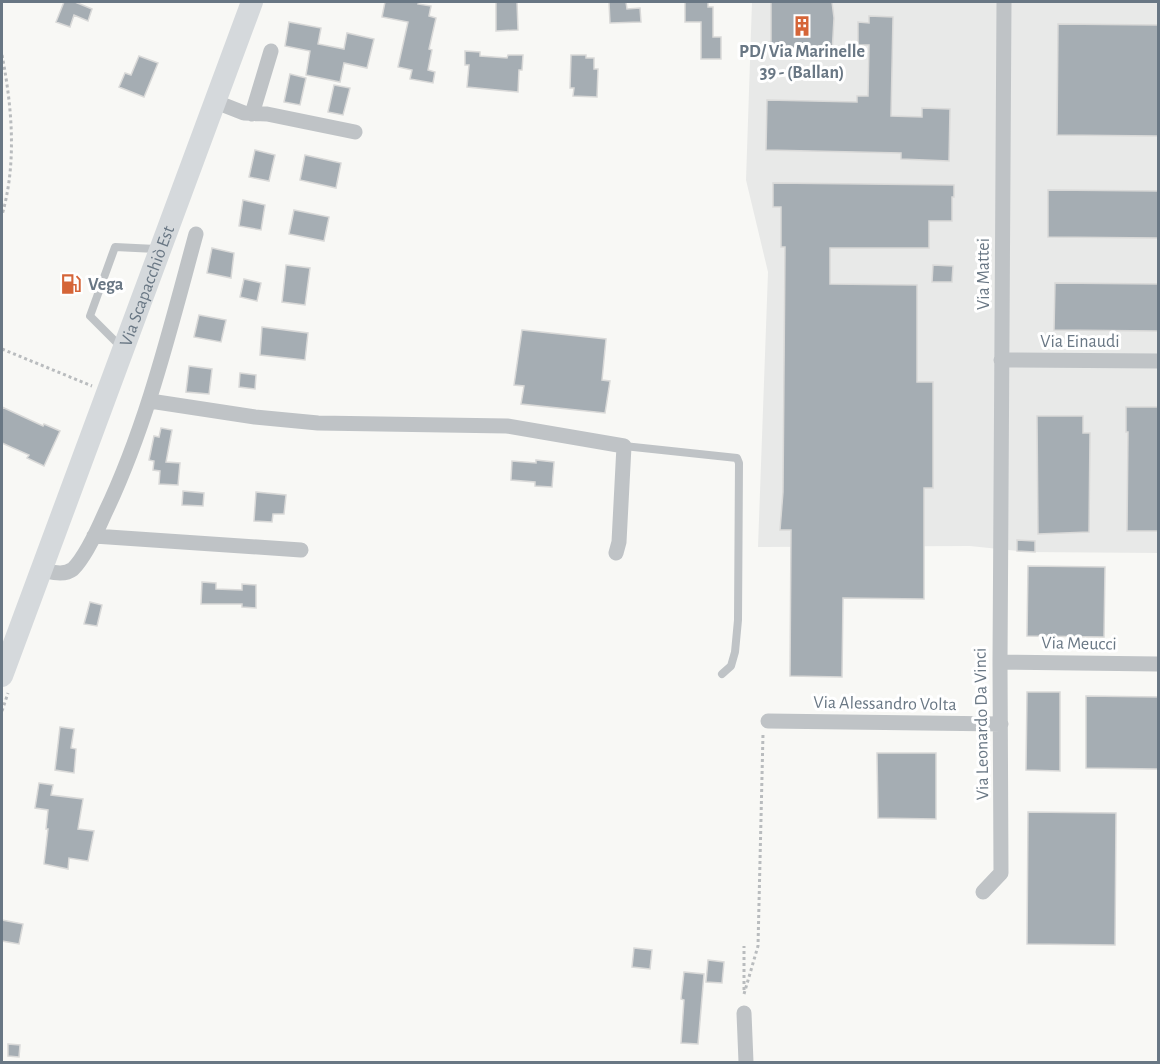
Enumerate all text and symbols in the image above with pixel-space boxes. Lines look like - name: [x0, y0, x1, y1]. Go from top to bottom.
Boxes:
- building icon: PD/ Via Marinelle 39 - (Ballan): [790, 14, 814, 38]
- place label: PD/ Via Marinelle 39 - (Ballan): [739, 43, 865, 82]
- street label: Via Scapacchiò Est: [117, 223, 178, 349]
- street label: Via Mattei: [975, 238, 993, 310]
- fuel station icon: Vega: [59, 272, 83, 296]
- place label: Vega: [88, 276, 124, 294]
- street label: Via Einaudi: [1040, 333, 1120, 351]
- street label: Via Meucci: [1041, 634, 1117, 654]
- street label: Via Leonardo Da Vinci: [972, 648, 992, 800]
- street label: Via Alessandro Volta: [813, 694, 957, 714]

